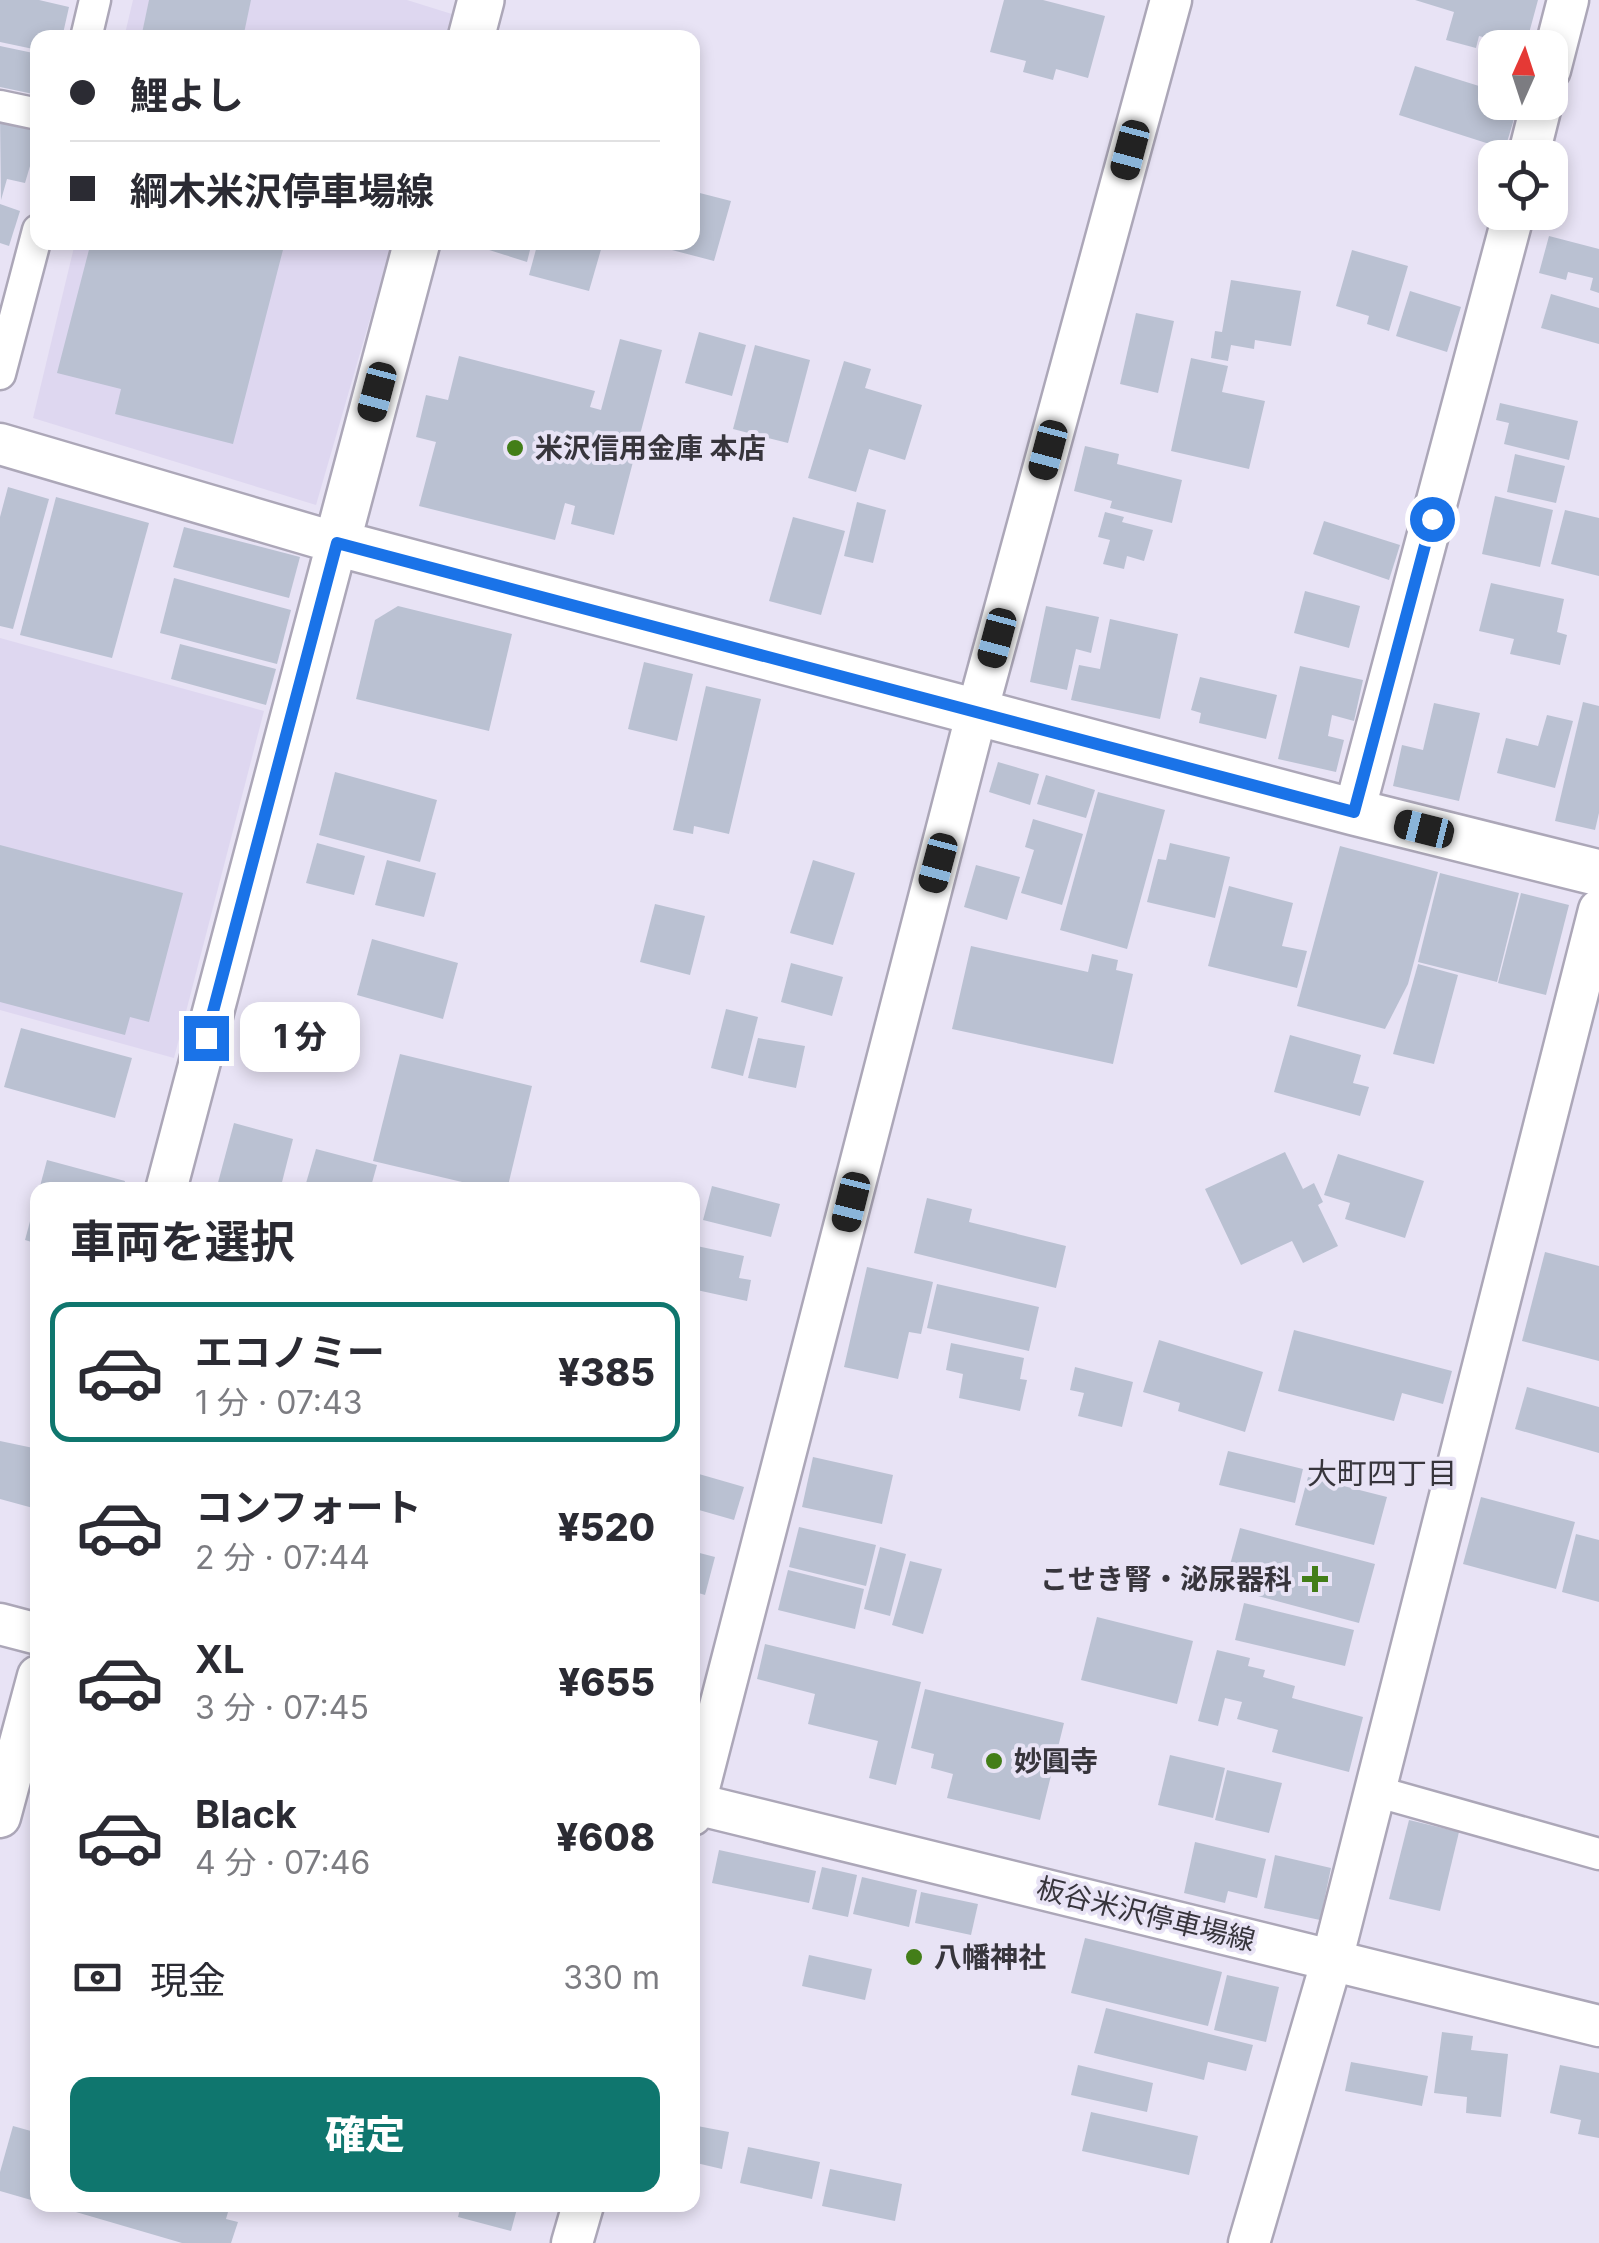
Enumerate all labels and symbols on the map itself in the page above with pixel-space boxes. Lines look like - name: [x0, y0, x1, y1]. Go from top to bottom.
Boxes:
- north arrow: [1478, 30, 1568, 120]
- car: [1108, 117, 1152, 183]
- car: [355, 359, 399, 425]
- car: [1026, 417, 1070, 483]
- place label: 米沢信用金庫 本店: [535, 431, 766, 465]
- marker: 米沢信用金庫 本店: [504, 437, 526, 459]
- route start: [1410, 497, 1455, 542]
- car: [975, 605, 1019, 671]
- car: [1391, 807, 1457, 851]
- car: [916, 830, 960, 896]
- callout: 1 分: [241, 1003, 361, 1073]
- route end: [184, 1016, 229, 1061]
- car: [829, 1169, 873, 1235]
- district label: 大町四丁目: [1307, 1455, 1457, 1491]
- place label: こせき腎・泌尿器科: [1040, 1562, 1292, 1596]
- marker: こせき腎・泌尿器科: [1302, 1566, 1328, 1592]
- place label: 妙圓寺: [1014, 1744, 1098, 1778]
- marker: 妙圓寺: [983, 1750, 1005, 1772]
- street label: 板谷米沢停車場線: [1033, 1870, 1259, 1958]
- place label: 八幡神社: [934, 1940, 1046, 1974]
- marker: 八幡神社: [903, 1946, 925, 1968]

